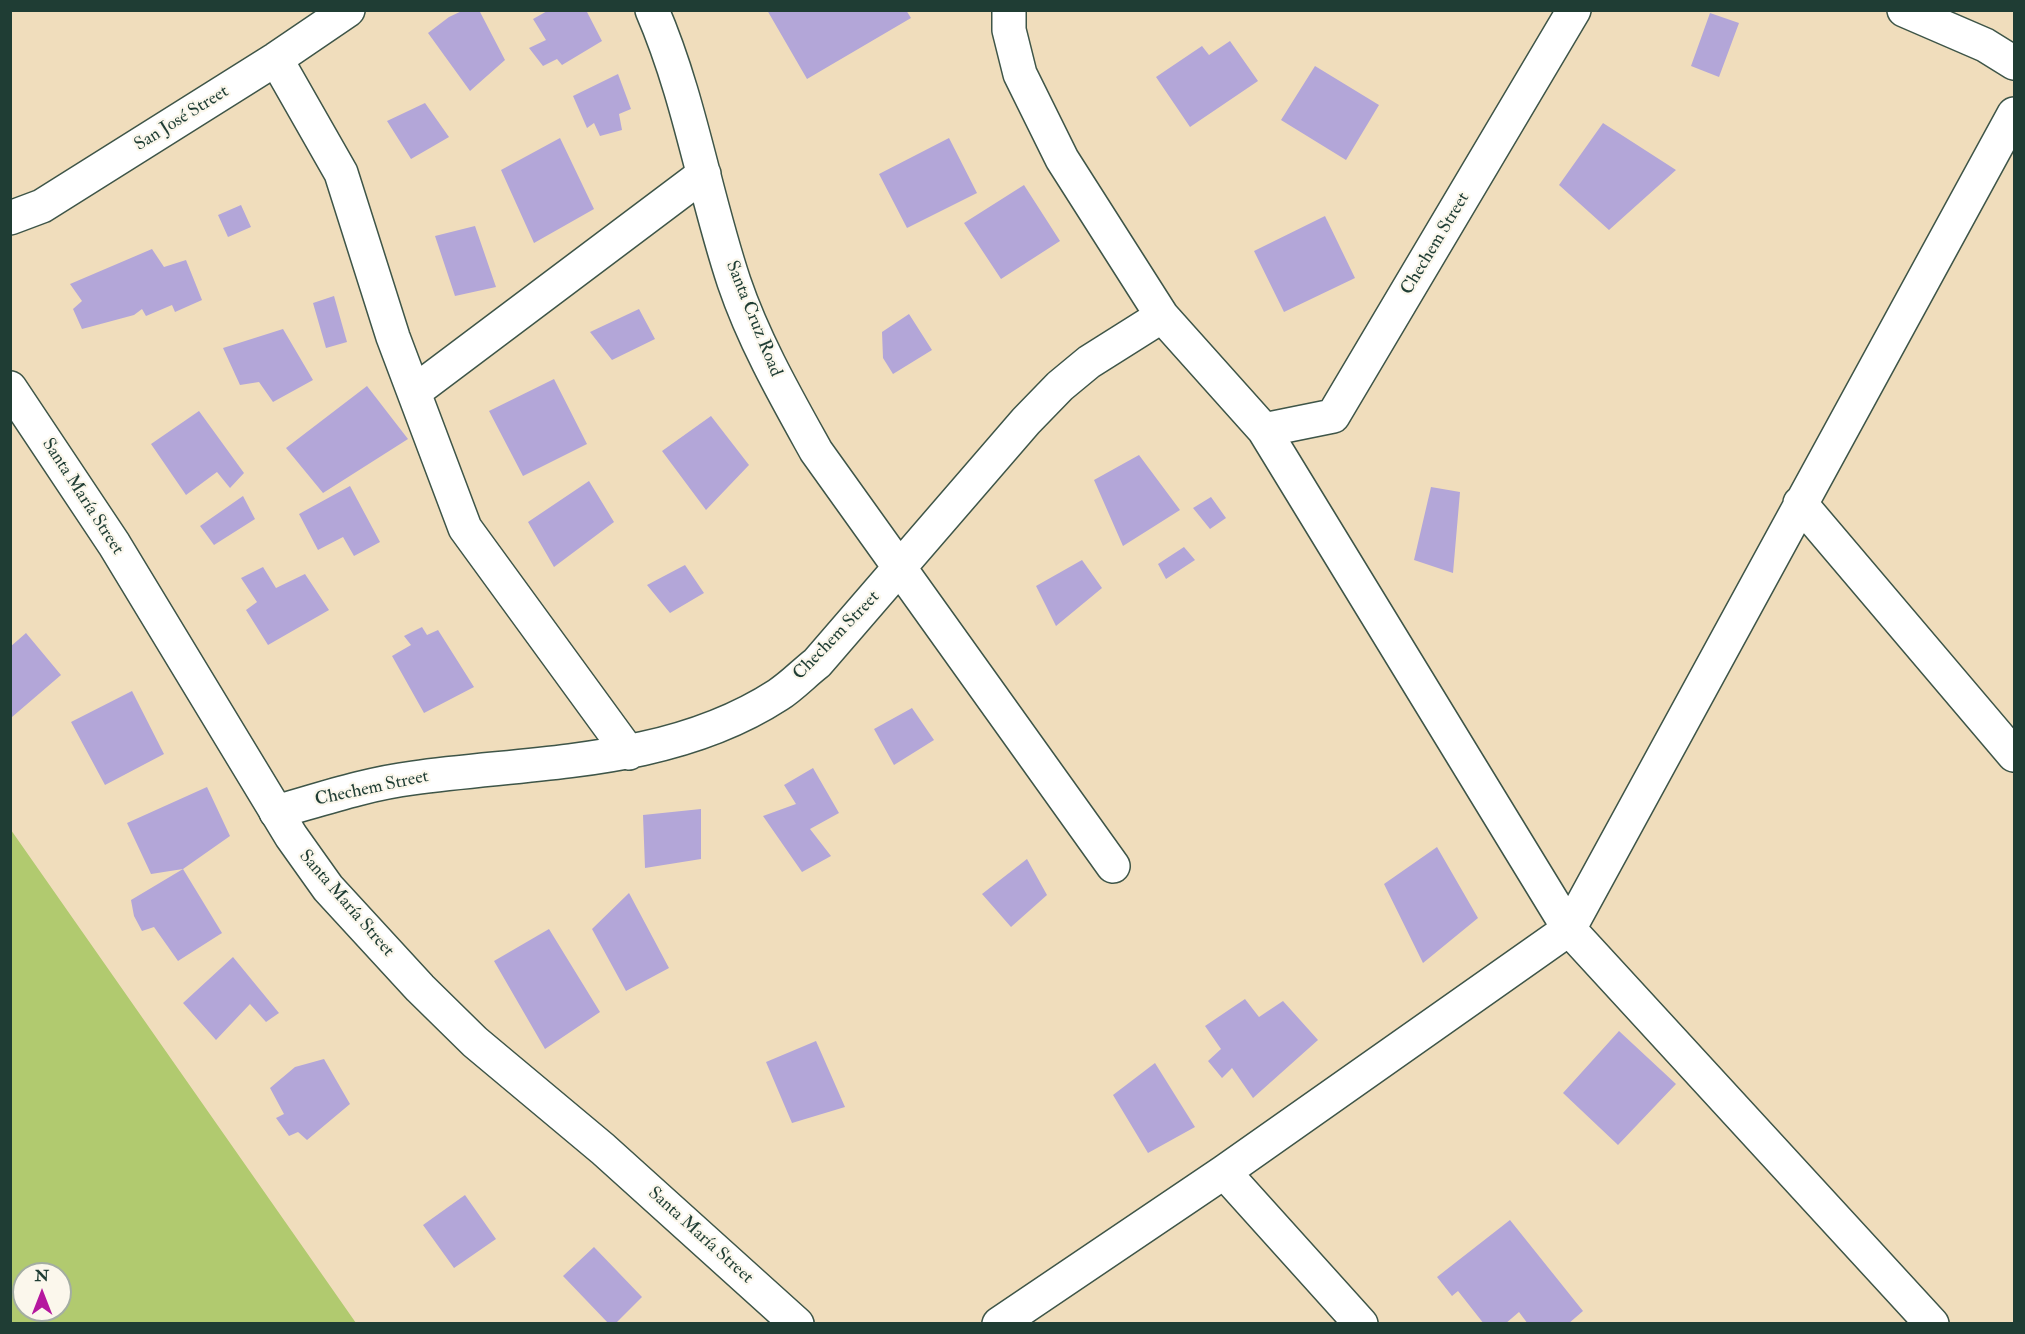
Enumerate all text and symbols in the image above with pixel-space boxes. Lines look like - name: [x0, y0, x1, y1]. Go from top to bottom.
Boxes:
- street label: San José Street: [131, 82, 233, 156]
- street label: Chechem Street: [1397, 189, 1475, 299]
- street label: Santa Cruz Road: [720, 258, 786, 380]
- street label: Santa María Street: [36, 435, 128, 559]
- street label: Chechem Street: [789, 587, 885, 685]
- street label: Chechem Street: [313, 766, 431, 812]
- street label: Santa María Street: [294, 846, 398, 962]
- street label: Santa María Street: [643, 1183, 757, 1289]
- north arrow: [12, 1262, 72, 1322]
- text: N: [35, 1266, 49, 1286]

